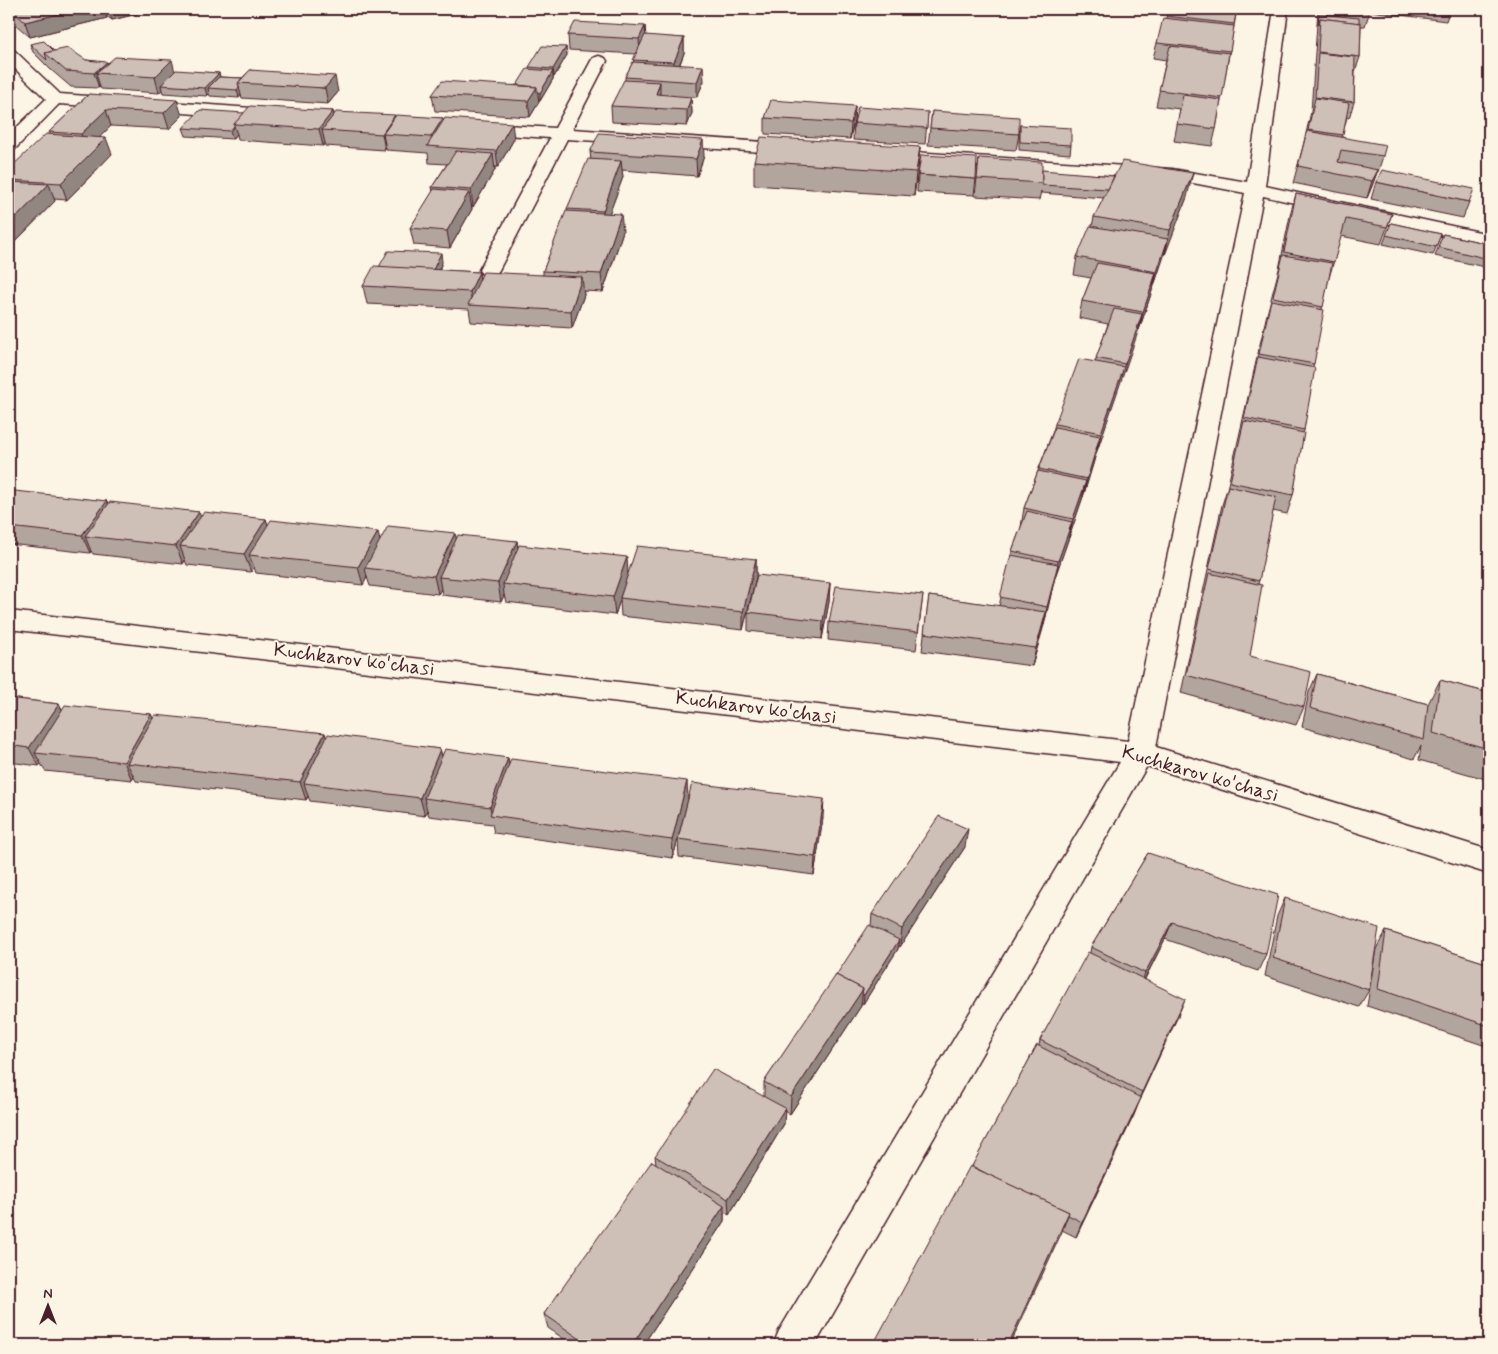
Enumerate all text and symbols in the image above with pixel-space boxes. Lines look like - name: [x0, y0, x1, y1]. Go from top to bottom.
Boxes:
- street label: Kuchkarov ko'chasi: [272, 637, 436, 683]
- street label: Kuchkarov ko'chasi: [674, 685, 838, 731]
- street label: Kuchkarov ko'chasi: [1119, 739, 1281, 809]
- north arrow: [22, 1282, 72, 1332]
- text: N: [43, 1285, 53, 1303]

